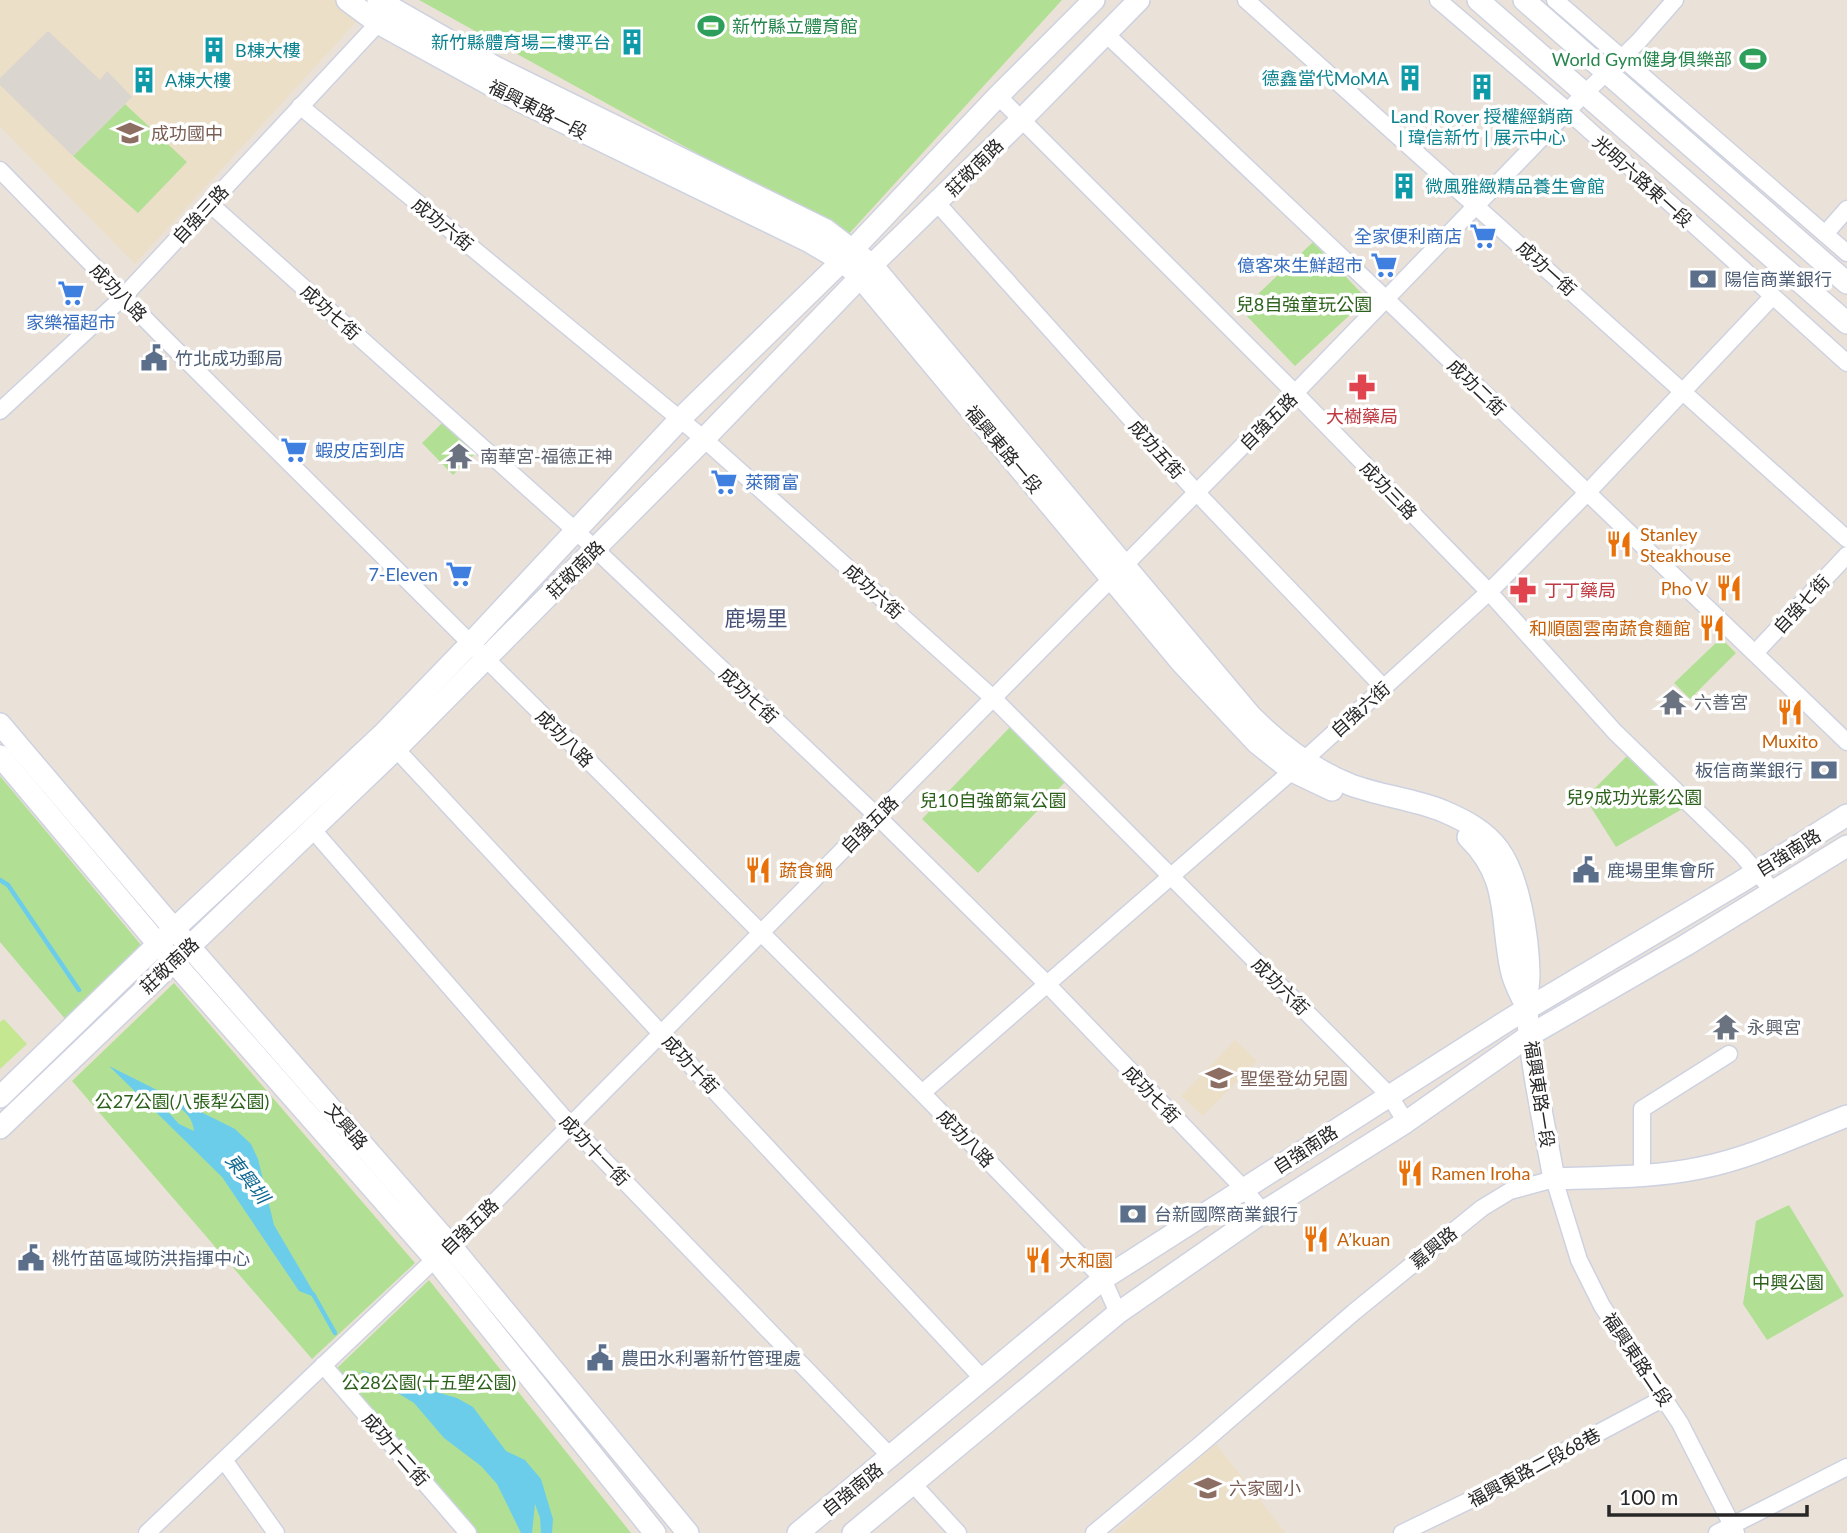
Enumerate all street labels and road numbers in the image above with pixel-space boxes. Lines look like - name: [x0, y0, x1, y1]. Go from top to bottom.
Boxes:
- street label: 福興東路一段: [485, 75, 591, 143]
- street label: 光明六路東一段: [1589, 131, 1697, 231]
- street label: 莊敬南路: [941, 134, 1007, 200]
- street label: 自強三路: [167, 180, 233, 248]
- street label: 成功六街: [408, 193, 478, 255]
- street label: 成功一街: [1513, 236, 1581, 300]
- street label: 成功八路: [86, 258, 152, 326]
- street label: 成功七街: [297, 280, 365, 344]
- street label: 成功二街: [1443, 354, 1511, 420]
- street label: 自強五路: [1235, 388, 1301, 454]
- street label: 福興東路一段: [961, 401, 1047, 497]
- street label: 成功五街: [1125, 415, 1189, 483]
- street label: 成功三路: [1356, 456, 1422, 524]
- street label: 莊敬南路: [542, 536, 608, 602]
- street label: 成功六街: [840, 559, 908, 623]
- street label: 自強七街: [1768, 570, 1834, 638]
- street label: 成功七街: [715, 662, 783, 728]
- street label: 自強六街: [1326, 677, 1394, 741]
- street label: 成功八路: [532, 705, 598, 771]
- street label: 自強五路: [836, 791, 902, 857]
- street label: 自強南路: [1752, 824, 1824, 880]
- street label: 莊敬南路: [135, 932, 203, 998]
- street label: 成功六街: [1248, 953, 1314, 1019]
- street label: 成功十街: [658, 1030, 724, 1098]
- street label: 福興東路一段: [1521, 1039, 1559, 1149]
- street label: 成功七街: [1119, 1060, 1185, 1128]
- street label: 文興路: [321, 1098, 373, 1154]
- street label: 成功八路: [933, 1104, 999, 1172]
- street label: 成功十一街: [556, 1110, 634, 1190]
- street label: 自強南路: [1269, 1120, 1341, 1178]
- street label: 自強五路: [435, 1193, 503, 1259]
- street label: 嘉興路: [1405, 1221, 1461, 1273]
- street label: 福興東路二段: [1599, 1308, 1677, 1410]
- street label: 成功十二街: [358, 1408, 434, 1490]
- street label: 福興東路二段68巷: [1464, 1423, 1604, 1511]
- street label: 自強南路: [817, 1458, 887, 1520]

